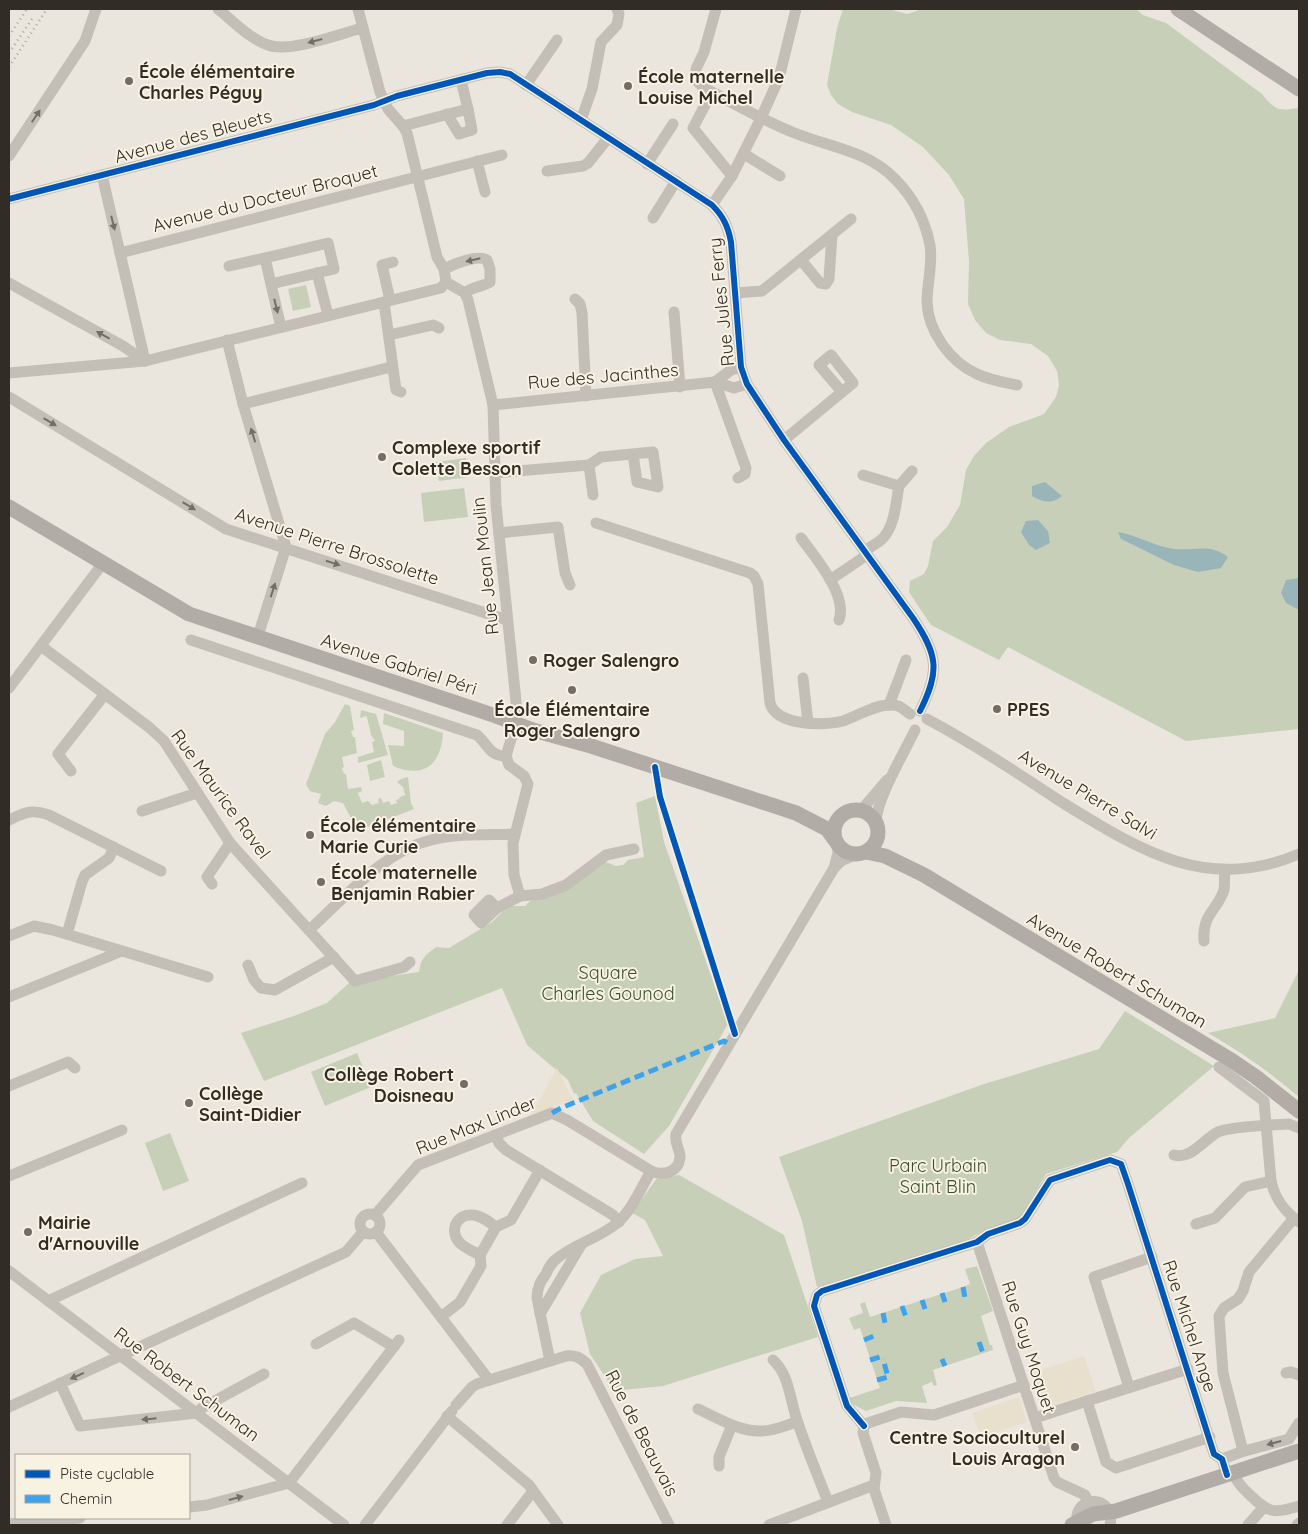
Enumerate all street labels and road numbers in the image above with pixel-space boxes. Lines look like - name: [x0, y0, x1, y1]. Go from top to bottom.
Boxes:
- street label: Avenue des Bleuets: [112, 104, 274, 168]
- street label: Avenue du Docteur Broquet: [150, 159, 380, 237]
- street label: Rue Jules Ferry: [703, 236, 739, 368]
- street label: Rue des Jacinthes: [527, 358, 679, 394]
- street label: Rue Jean Moulin: [466, 496, 504, 636]
- street label: Avenue Pierre Brossolette: [232, 502, 442, 590]
- street label: Avenue Gabriel Péri: [318, 628, 480, 700]
- street label: Rue Maurice Ravel: [166, 725, 276, 863]
- street label: Avenue Pierre Salvi: [1014, 743, 1162, 845]
- street label: Avenue Robert Schuman: [1023, 907, 1211, 1033]
- street label: Rue Max Linder: [412, 1090, 540, 1160]
- street label: Rue Michel Ange: [1158, 1257, 1222, 1395]
- street label: Rue Guy Moquet: [997, 1278, 1061, 1416]
- street label: Rue Robert Schuman: [110, 1322, 264, 1446]
- street label: Rue de Beauvais: [600, 1366, 684, 1500]

